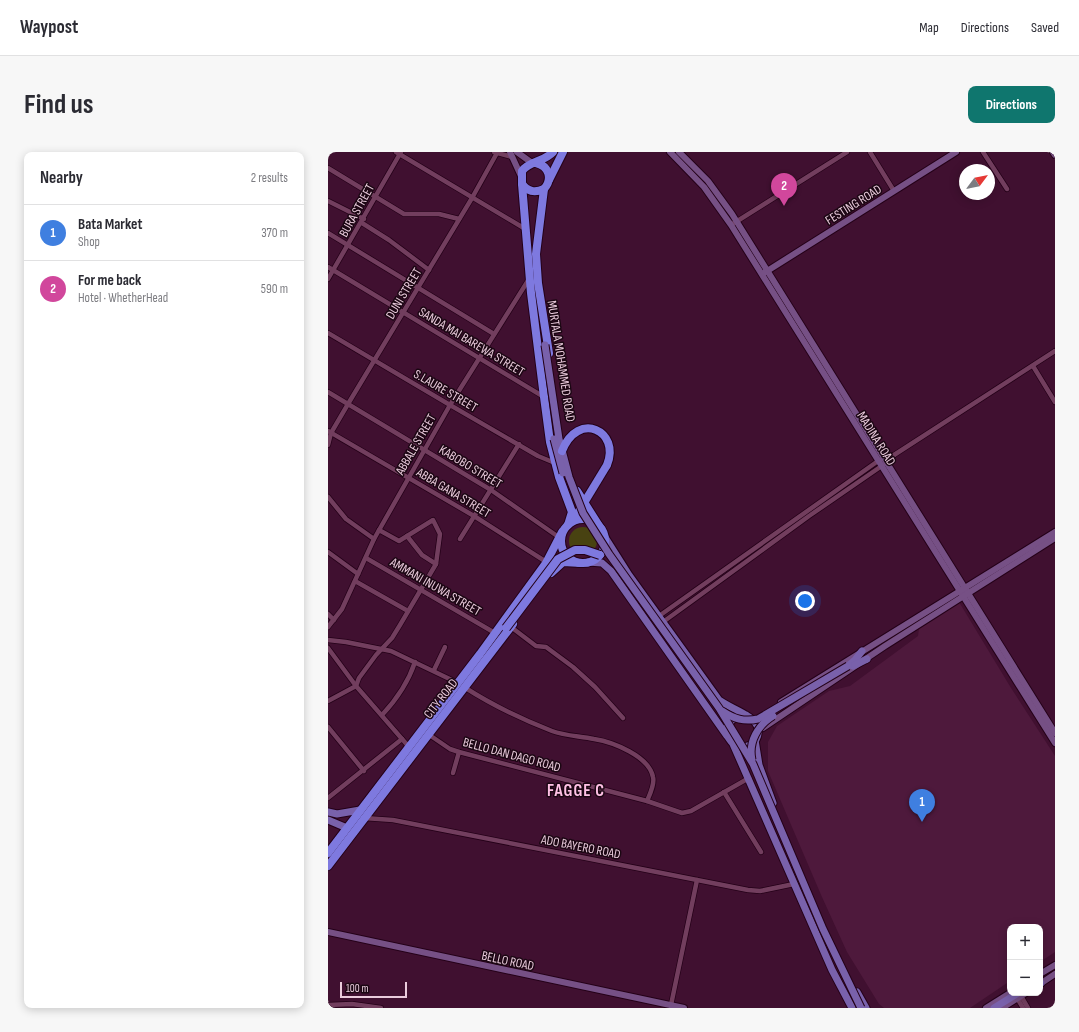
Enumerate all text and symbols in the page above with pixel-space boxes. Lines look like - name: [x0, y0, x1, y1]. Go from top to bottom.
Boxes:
- text: Waypost: [20, 16, 78, 39]
- text: Map: [919, 19, 939, 36]
- text: Directions: [961, 19, 1009, 36]
- text: Saved: [1031, 19, 1059, 36]
- button: Directions: [968, 86, 1055, 123]
- text: Find us: [24, 88, 93, 121]
- north arrow: [959, 164, 995, 200]
- text: Nearby: [40, 168, 83, 188]
- text: 2 results: [251, 170, 288, 186]
- pin: 2: [771, 173, 797, 206]
- street label: BURA STREET: [336, 181, 378, 240]
- street label: FESTING ROAD: [822, 181, 885, 228]
- text: Bata Market: [78, 215, 142, 234]
- text: 1: [50, 225, 56, 241]
- text: 370 m: [261, 225, 288, 241]
- text: Shop: [78, 234, 100, 250]
- street label: DUNI STREET: [382, 265, 425, 322]
- text: For me back: [78, 271, 141, 290]
- text: 2: [50, 281, 56, 297]
- text: 590 m: [261, 281, 288, 297]
- text: Hotel · WhetherHead: [78, 290, 168, 306]
- street label: MURTALA MOHAMMED ROAD: [544, 299, 579, 423]
- street label: SANDA MAI BAREWA STREET: [416, 304, 527, 380]
- street label: S.LAURE STREET: [411, 366, 480, 416]
- street label: MADINA ROAD: [853, 409, 899, 469]
- street label: ABBALE STREET: [392, 411, 440, 479]
- street label: KABOBO STREET: [436, 442, 505, 492]
- street label: ABBA GANA STREET: [413, 464, 494, 521]
- street label: AMMANI INUWA STREET: [386, 554, 484, 619]
- your location: [795, 591, 815, 611]
- street label: CITY ROAD: [420, 676, 461, 722]
- street label: BELLO DAN DAGO ROAD: [461, 734, 562, 776]
- district label: FAGGE C: [547, 781, 605, 801]
- pin: 1: [909, 789, 935, 822]
- street label: ADO BAYERO ROAD: [539, 831, 622, 863]
- map controls: [1007, 924, 1043, 996]
- button: +: [1007, 924, 1043, 960]
- street label: BELLO ROAD: [480, 948, 535, 974]
- button: −: [1007, 960, 1043, 996]
- scale bar: [340, 980, 407, 999]
- text: 100 m: [346, 982, 368, 995]

